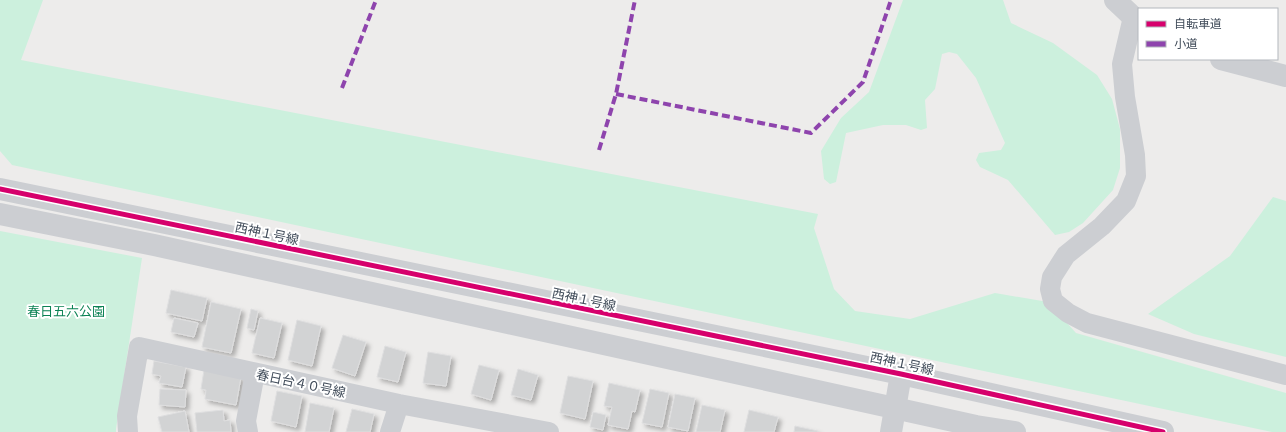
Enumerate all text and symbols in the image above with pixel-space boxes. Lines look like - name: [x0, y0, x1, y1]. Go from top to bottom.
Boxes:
- legend: [1138, 8, 1278, 60]
- text: 自転車道: [1174, 15, 1222, 32]
- text: 小道: [1174, 35, 1198, 52]
- street label: 西神１号線: [233, 217, 301, 249]
- street label: 西神１号線: [550, 283, 618, 315]
- park label: 春日五六公園: [27, 302, 105, 320]
- street label: 西神１号線: [868, 347, 936, 379]
- street label: 春日台４０号線: [255, 365, 347, 401]

